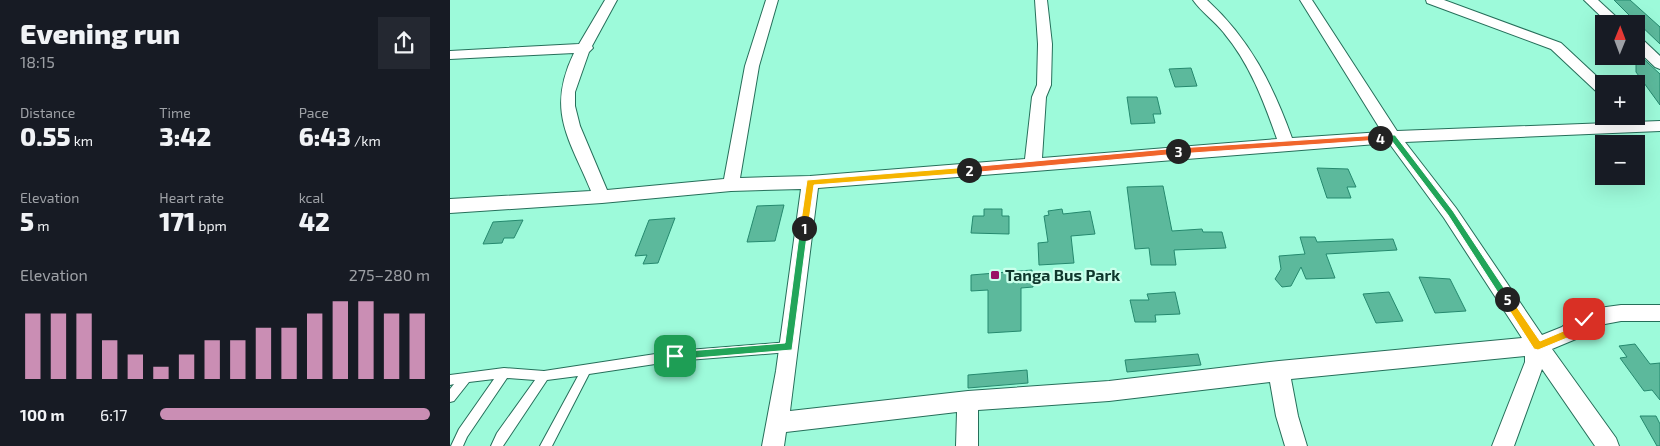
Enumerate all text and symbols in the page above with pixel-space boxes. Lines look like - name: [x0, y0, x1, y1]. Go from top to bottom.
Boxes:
- north arrow: [1595, 15, 1645, 65]
- map controls: [1595, 15, 1645, 185]
- text: Evening run: [20, 16, 180, 50]
- button: share: [378, 17, 430, 69]
- text: 18:15: [20, 52, 55, 71]
- button: +: [1595, 75, 1645, 125]
- text: Distance: [20, 104, 75, 121]
- text: Time: [159, 104, 191, 121]
- text: Pace: [299, 104, 329, 121]
- text: 0.55: [20, 121, 71, 151]
- text: 3:42: [159, 121, 211, 151]
- text: 6:43: [299, 121, 351, 151]
- pin: 4: [1368, 126, 1392, 150]
- text: 4: [1376, 130, 1385, 147]
- text: km: [71, 132, 93, 149]
- text: /km: [351, 132, 381, 149]
- button: −: [1595, 135, 1645, 185]
- pin: 3: [1166, 138, 1190, 164]
- text: 3: [1175, 143, 1182, 160]
- pin: 2: [956, 158, 982, 182]
- text: 2: [965, 162, 974, 179]
- text: Elevation: [20, 189, 79, 206]
- text: Heart rate: [159, 189, 224, 206]
- text: kcal: [299, 189, 324, 206]
- text: 5: [20, 206, 34, 236]
- text: 171: [159, 206, 195, 236]
- text: 42: [299, 206, 330, 236]
- pin: 1: [792, 216, 816, 240]
- text: m: [34, 217, 49, 234]
- text: bpm: [195, 217, 227, 234]
- text: 1: [801, 220, 808, 237]
- text: Elevation: [20, 265, 88, 284]
- text: 275–280 m: [349, 265, 430, 284]
- place label: Tanga Bus Park: [1005, 265, 1120, 284]
- marker: Tanga Bus Park: [989, 269, 1001, 281]
- pin: 5: [1494, 286, 1520, 312]
- text: 5: [1504, 291, 1511, 308]
- pin: [1563, 298, 1605, 340]
- icon: check: [1570, 305, 1598, 333]
- pin: [654, 335, 696, 377]
- icon: arrive: [661, 342, 689, 370]
- text: 100 m: [20, 405, 65, 424]
- text: 6:17: [100, 405, 128, 424]

